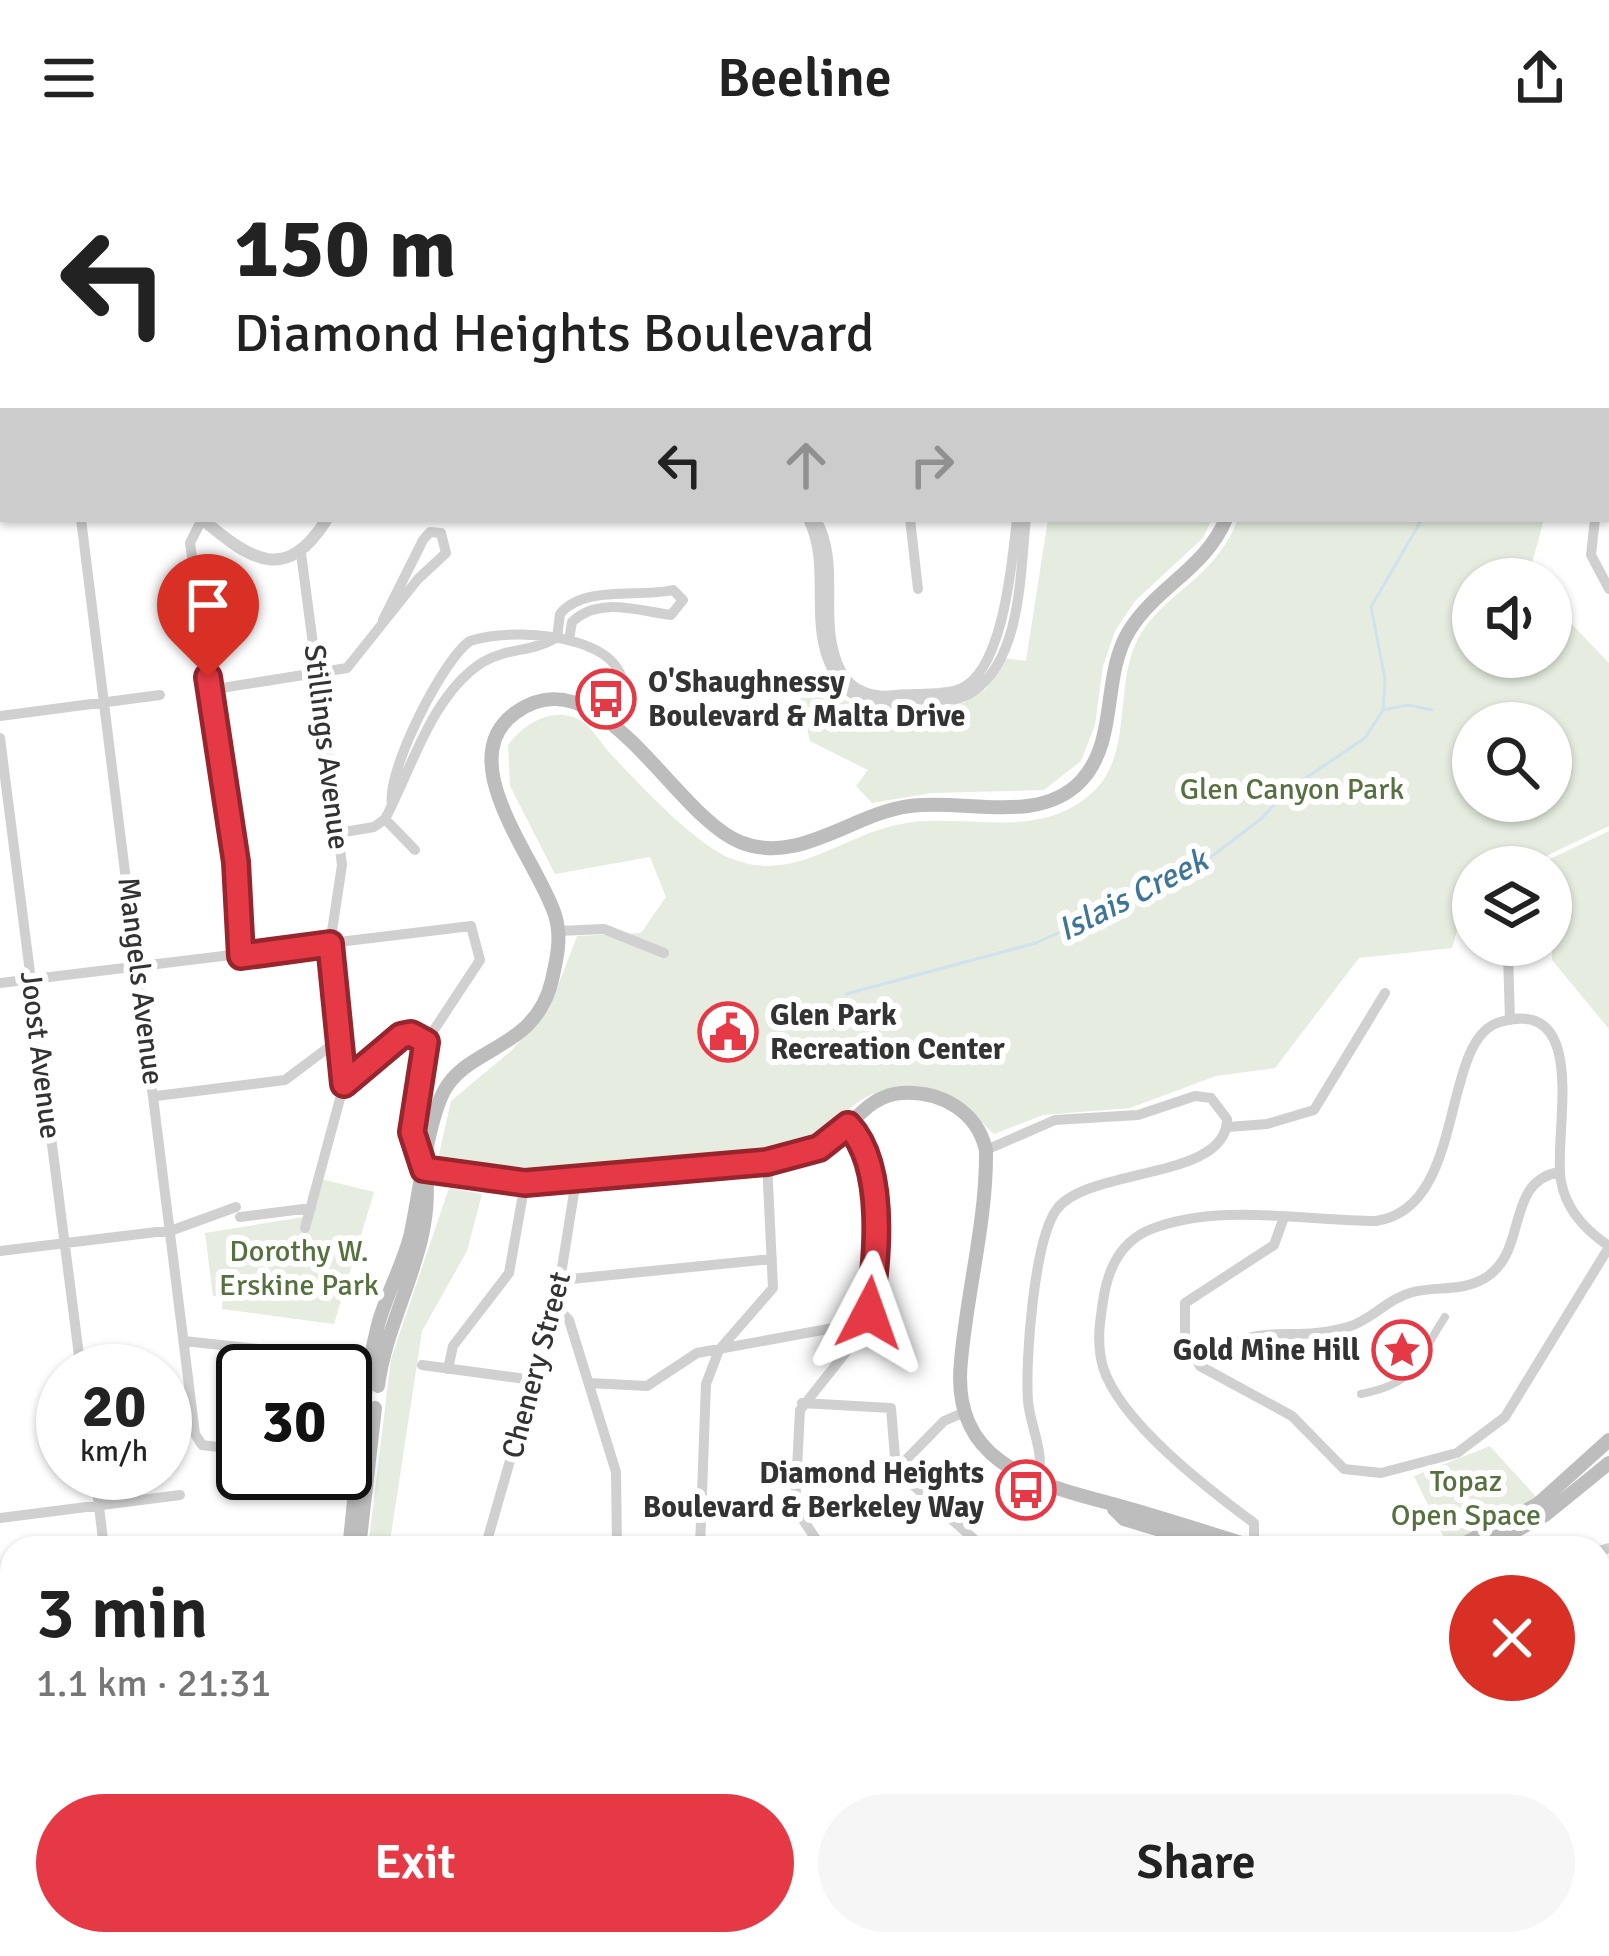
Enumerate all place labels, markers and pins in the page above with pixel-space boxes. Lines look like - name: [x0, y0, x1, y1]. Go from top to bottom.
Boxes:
- pin: [157, 554, 259, 677]
- place label: O'Shaughnessy Boulevard & Malta Drive: [648, 664, 965, 735]
- bus stop icon: O'Shaughnessy Boulevard & Malta Drive: [575, 668, 637, 730]
- place label: Glen Park Recreation Center: [770, 997, 1005, 1068]
- public building icon: Glen Park Recreation Center: [697, 1001, 759, 1063]
- place icon: Gold Mine Hill: [1371, 1319, 1433, 1381]
- place label: Gold Mine Hill: [1173, 1332, 1360, 1369]
- place label: Diamond Heights Boulevard & Berkeley Way: [643, 1455, 984, 1526]
- bus stop icon: Diamond Heights Boulevard & Berkeley Way: [995, 1459, 1057, 1521]

